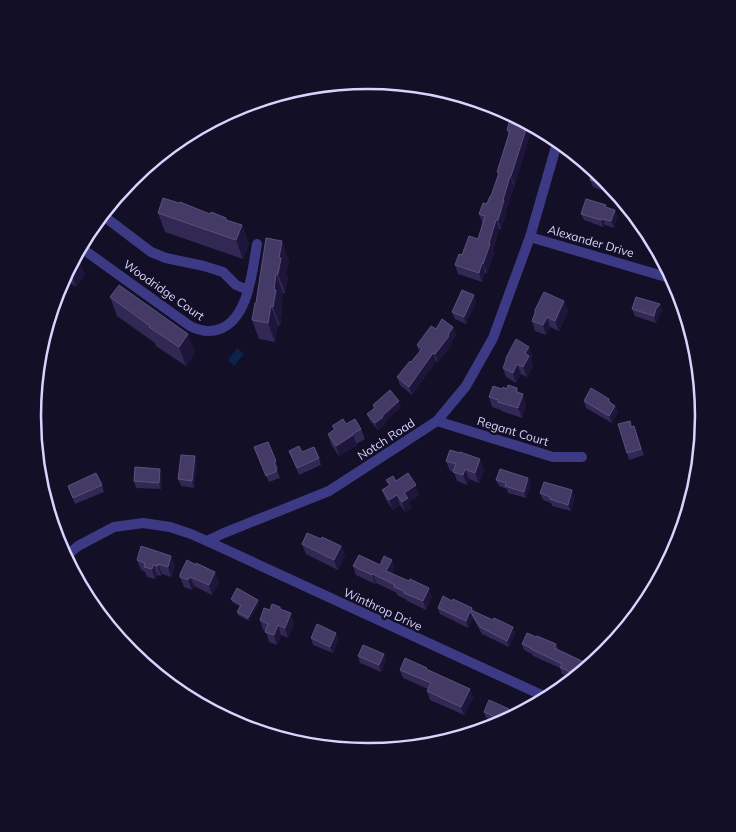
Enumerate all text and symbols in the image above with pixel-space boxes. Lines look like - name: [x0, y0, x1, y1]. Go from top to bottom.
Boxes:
- street label: Alexander Drive: [546, 222, 636, 260]
- street label: Woodridge Court: [121, 257, 207, 323]
- street label: Regant Court: [475, 413, 551, 449]
- street label: Notch Road: [354, 415, 418, 463]
- street label: Winthrop Drive: [341, 584, 425, 634]

